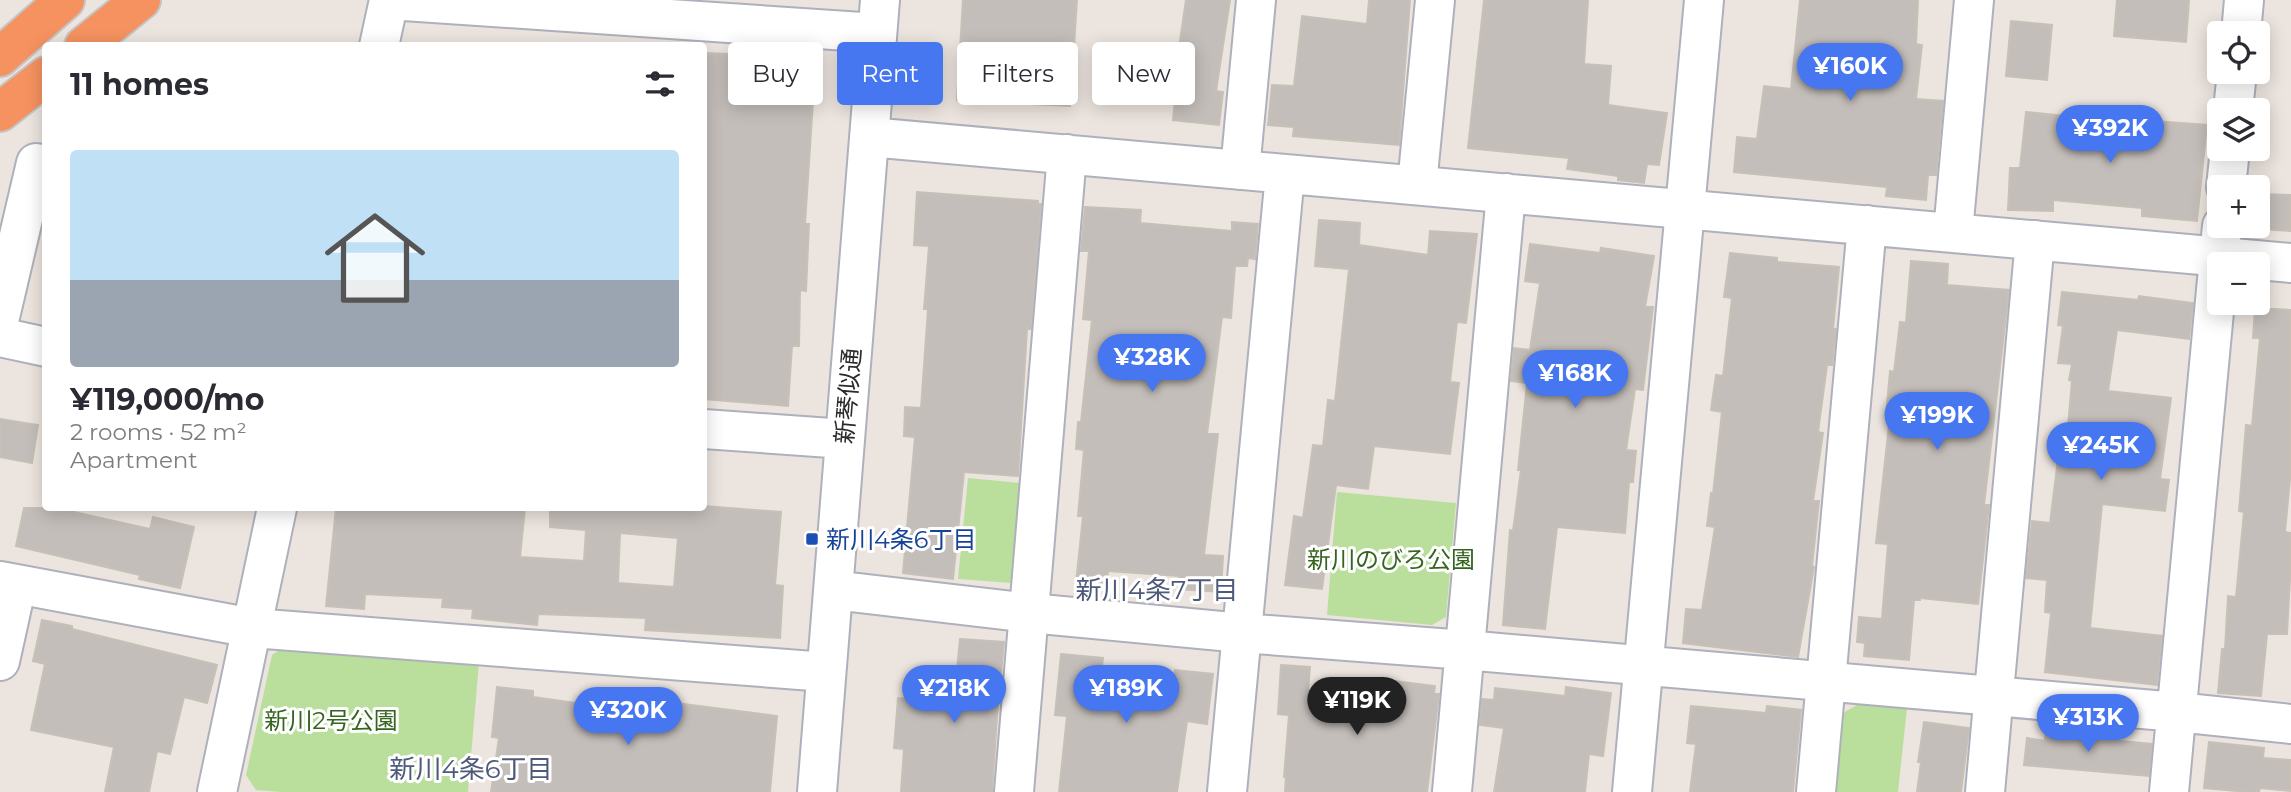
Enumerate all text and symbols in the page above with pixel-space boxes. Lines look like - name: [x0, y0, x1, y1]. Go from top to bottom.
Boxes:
- map controls: [2207, 21, 2270, 315]
- button: locate: [2207, 21, 2270, 84]
- chip: Buy: [728, 42, 823, 105]
- chip: Rent: [837, 42, 943, 105]
- chip: Filters: [957, 42, 1078, 105]
- chip: New: [1092, 42, 1195, 105]
- pin: ¥160K: [1801, 43, 1899, 103]
- text: ¥160K: [1813, 52, 1887, 80]
- icon: filters: [641, 65, 679, 103]
- text: 11 homes: [70, 66, 209, 103]
- button: layers: [2207, 98, 2270, 161]
- pin: ¥392K: [2061, 106, 2159, 165]
- text: ¥392K: [2072, 114, 2148, 142]
- button: +: [2207, 175, 2270, 238]
- icon: home: [312, 195, 438, 321]
- button: −: [2207, 252, 2270, 315]
- pin: ¥328K: [1103, 334, 1201, 394]
- text: ¥328K: [1114, 343, 1190, 371]
- street label: 新琴似通: [829, 347, 867, 445]
- pin: ¥168K: [1526, 350, 1624, 410]
- text: ¥168K: [1538, 359, 1612, 387]
- text: ¥119,000/mo: [70, 381, 264, 418]
- pin: ¥199K: [1888, 392, 1986, 452]
- text: ¥199K: [1901, 401, 1973, 429]
- text: 2 rooms · 52 m²: [70, 418, 247, 446]
- pin: ¥245K: [2052, 422, 2150, 482]
- text: ¥245K: [2063, 431, 2139, 459]
- text: Apartment: [70, 446, 198, 474]
- place label: 新川4条6丁目: [826, 525, 976, 554]
- marker: 新川4条6丁目: [804, 531, 820, 547]
- park label: 新川のびろ公園: [1307, 545, 1475, 574]
- district label: 新川4条7丁目: [1076, 574, 1238, 606]
- pin: ¥218K: [905, 666, 1003, 725]
- pin: ¥189K: [1077, 666, 1175, 725]
- text: ¥218K: [918, 674, 990, 702]
- text: ¥189K: [1089, 674, 1163, 702]
- pin: ¥119K: [1308, 678, 1406, 737]
- text: ¥119K: [1323, 686, 1391, 714]
- pin: ¥320K: [579, 688, 677, 747]
- pin: ¥313K: [2039, 694, 2137, 754]
- text: ¥320K: [590, 696, 666, 724]
- text: ¥313K: [2053, 703, 2123, 731]
- park label: 新川2号公園: [264, 706, 398, 735]
- district label: 新川4条6丁目: [389, 753, 553, 785]

